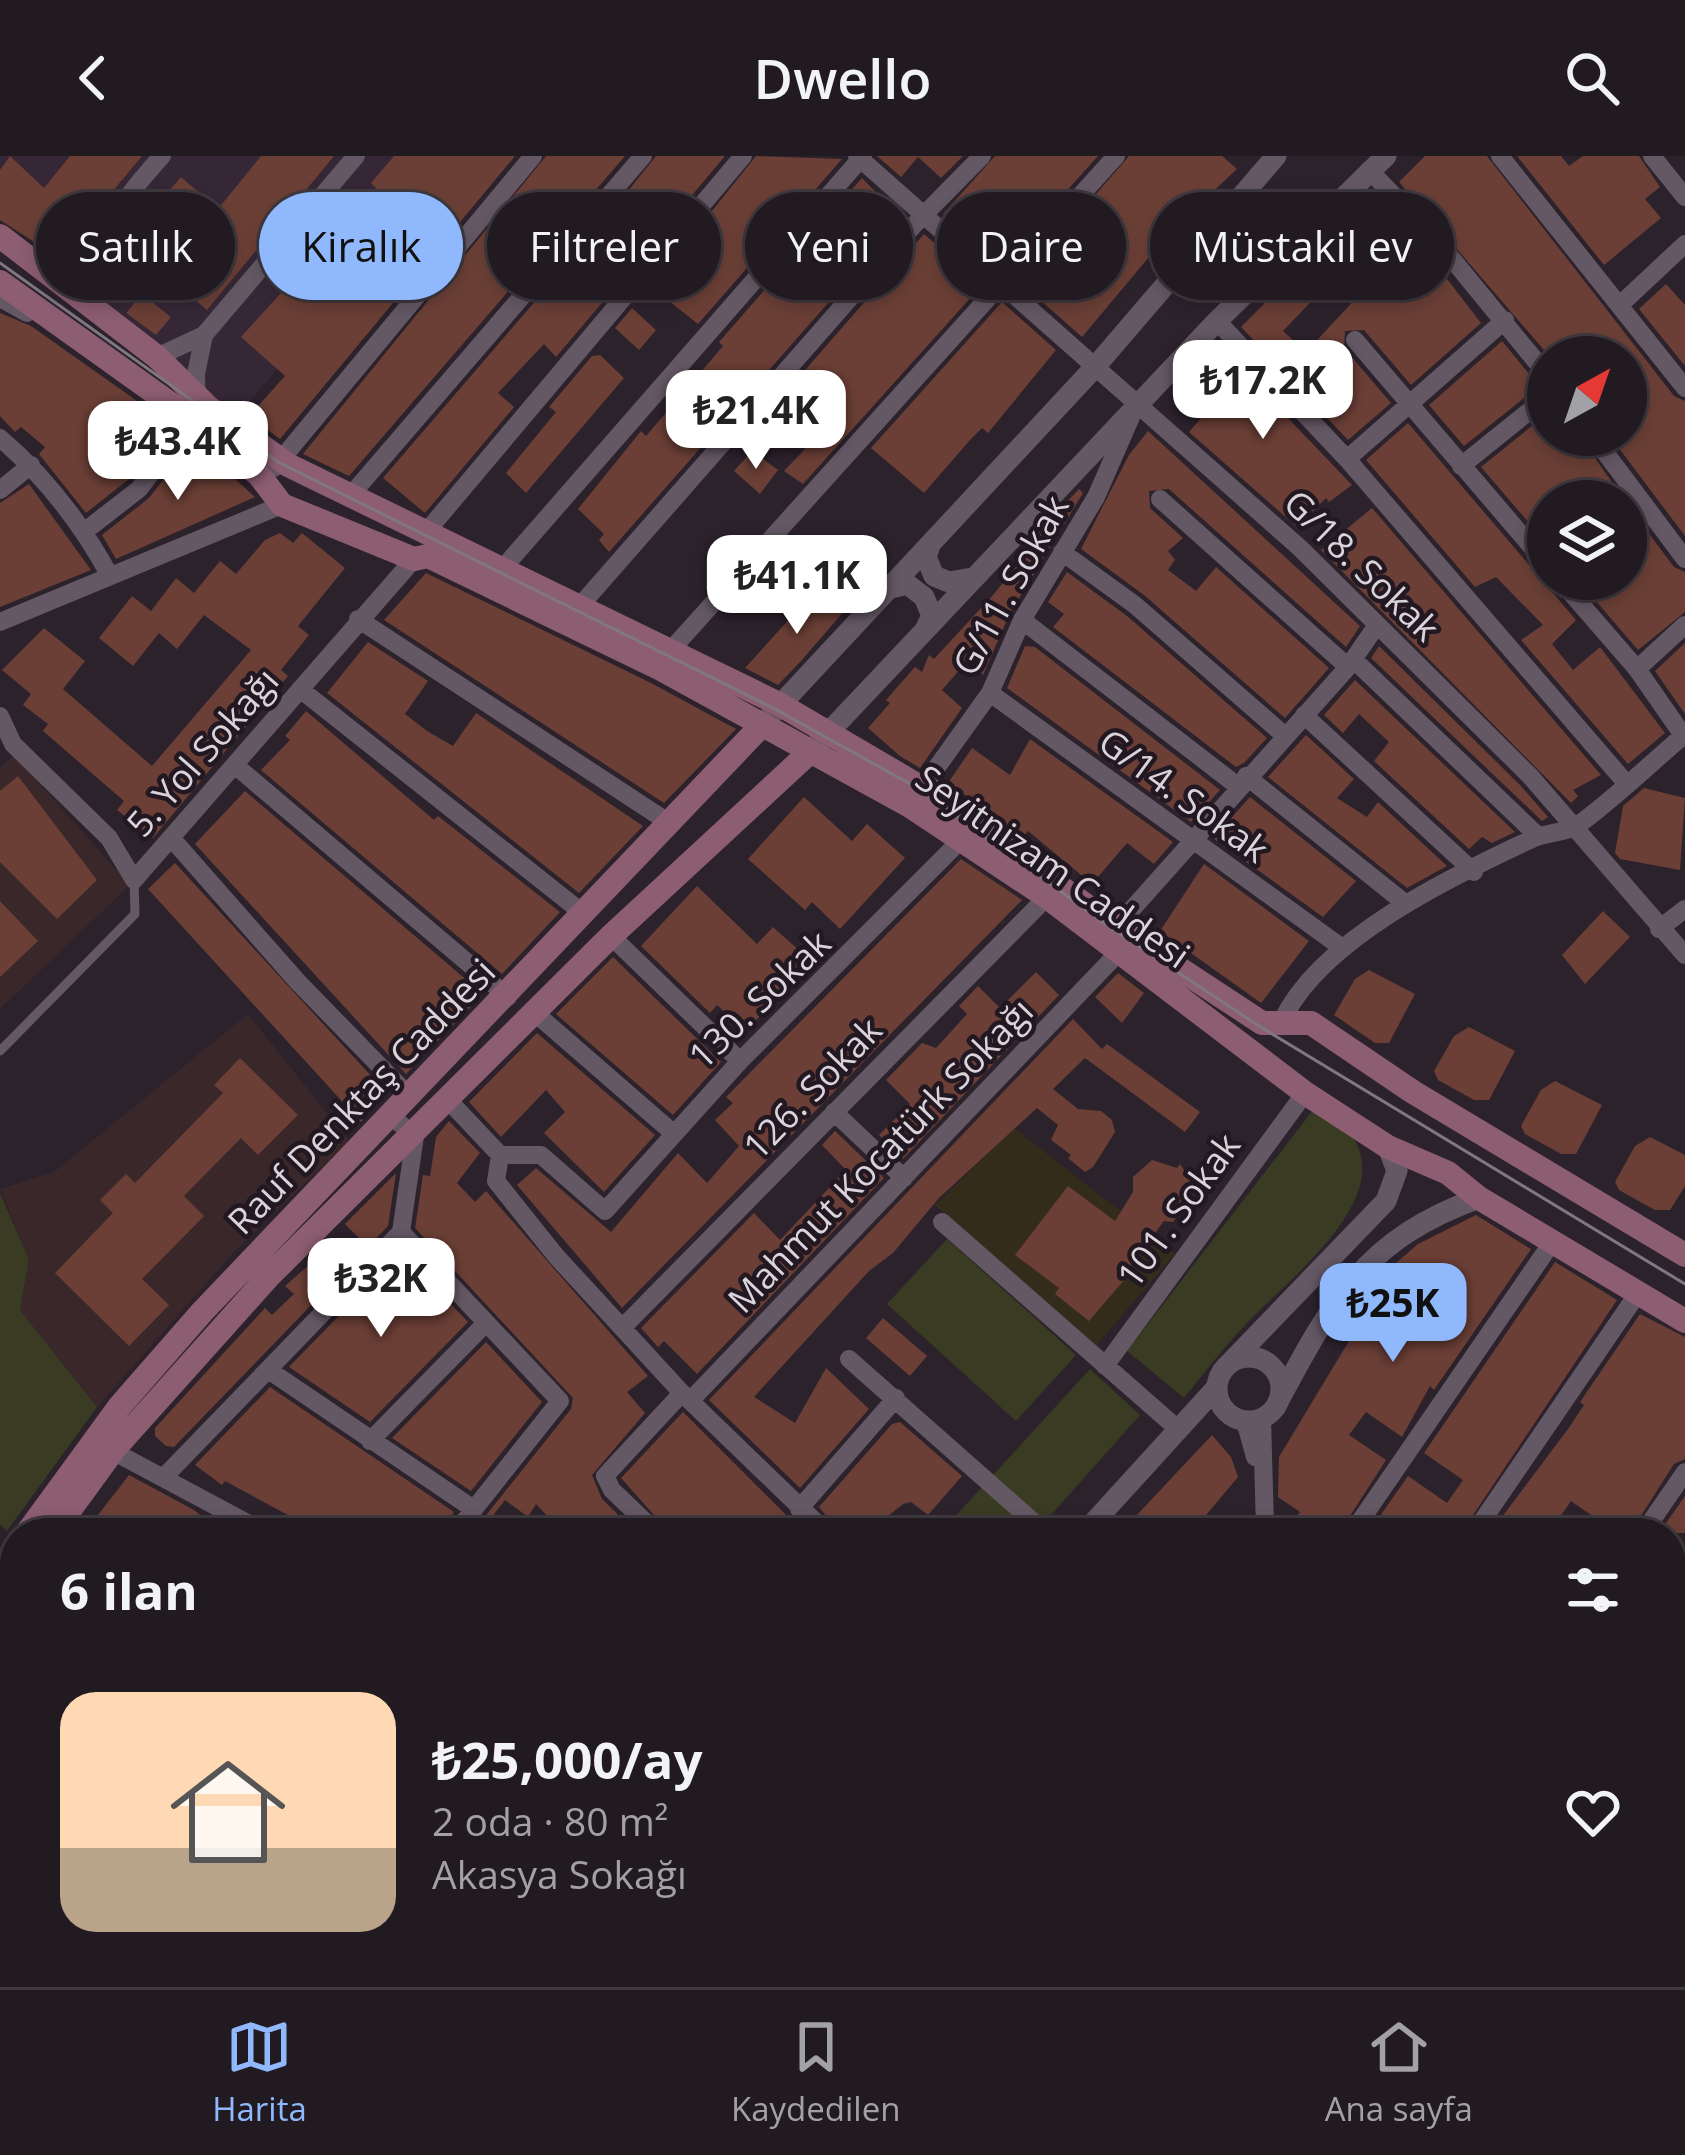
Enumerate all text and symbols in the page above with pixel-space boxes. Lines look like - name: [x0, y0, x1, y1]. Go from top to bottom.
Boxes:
- text: Dwello: [754, 41, 931, 115]
- icon: back: [60, 45, 126, 111]
- icon: search: [1559, 45, 1625, 111]
- chip: Satılık: [36, 192, 235, 300]
- chip: Kiralık: [259, 192, 463, 300]
- chip: Filtreler: [487, 192, 721, 300]
- chip: Yeni: [745, 192, 913, 300]
- chip: Daire: [937, 192, 1126, 300]
- chip: Müstakil ev: [1150, 192, 1454, 300]
- north arrow: [1527, 336, 1647, 456]
- map controls: [1527, 336, 1647, 600]
- pin: ₺17.2K: [1165, 340, 1361, 442]
- text: ₺17.2K: [1200, 352, 1326, 405]
- pin: ₺21.4K: [658, 370, 854, 472]
- text: ₺21.4K: [693, 382, 819, 435]
- pin: ₺43.4K: [80, 401, 276, 503]
- text: ₺43.4K: [115, 413, 241, 466]
- street label: G/18. Sokak: [1274, 478, 1450, 652]
- button: layers: [1527, 480, 1647, 600]
- street label: G/11. Sokak: [940, 486, 1080, 684]
- pin: ₺41.1K: [699, 535, 895, 637]
- text: ₺41.1K: [734, 547, 860, 600]
- street label: 5. Yol Sokağı: [115, 657, 289, 847]
- street label: G/14. Sokak: [1089, 717, 1279, 873]
- street label: Seyitnizam Caddesi: [906, 753, 1200, 979]
- street label: 130. Sokak: [677, 919, 841, 1079]
- street label: Rauf Denktaş Caddesi: [216, 947, 506, 1245]
- street label: Mahmut Kocatürk Sokağı: [717, 987, 1043, 1323]
- street label: 126. Sokak: [732, 1006, 892, 1170]
- street label: 101. Sokak: [1105, 1123, 1251, 1297]
- pin: ₺32K: [310, 1238, 452, 1340]
- text: ₺32K: [335, 1250, 427, 1303]
- pin: ₺25K: [1322, 1263, 1464, 1365]
- text: ₺25K: [1347, 1275, 1439, 1328]
- text: 6 ilan: [60, 1555, 198, 1625]
- icon: filters: [1560, 1557, 1626, 1623]
- text: ₺25,000/ay: [432, 1724, 702, 1794]
- icon: home: [156, 1740, 300, 1884]
- icon: heart: [1560, 1779, 1626, 1845]
- text: 2 oda · 80 m²: [432, 1794, 668, 1847]
- text: Akasya Sokağı: [432, 1847, 687, 1900]
- tab: Harita: [212, 2014, 307, 2131]
- tab: Kaydedilen: [731, 2014, 900, 2131]
- tab: Ana sayfa: [1325, 2014, 1473, 2131]

